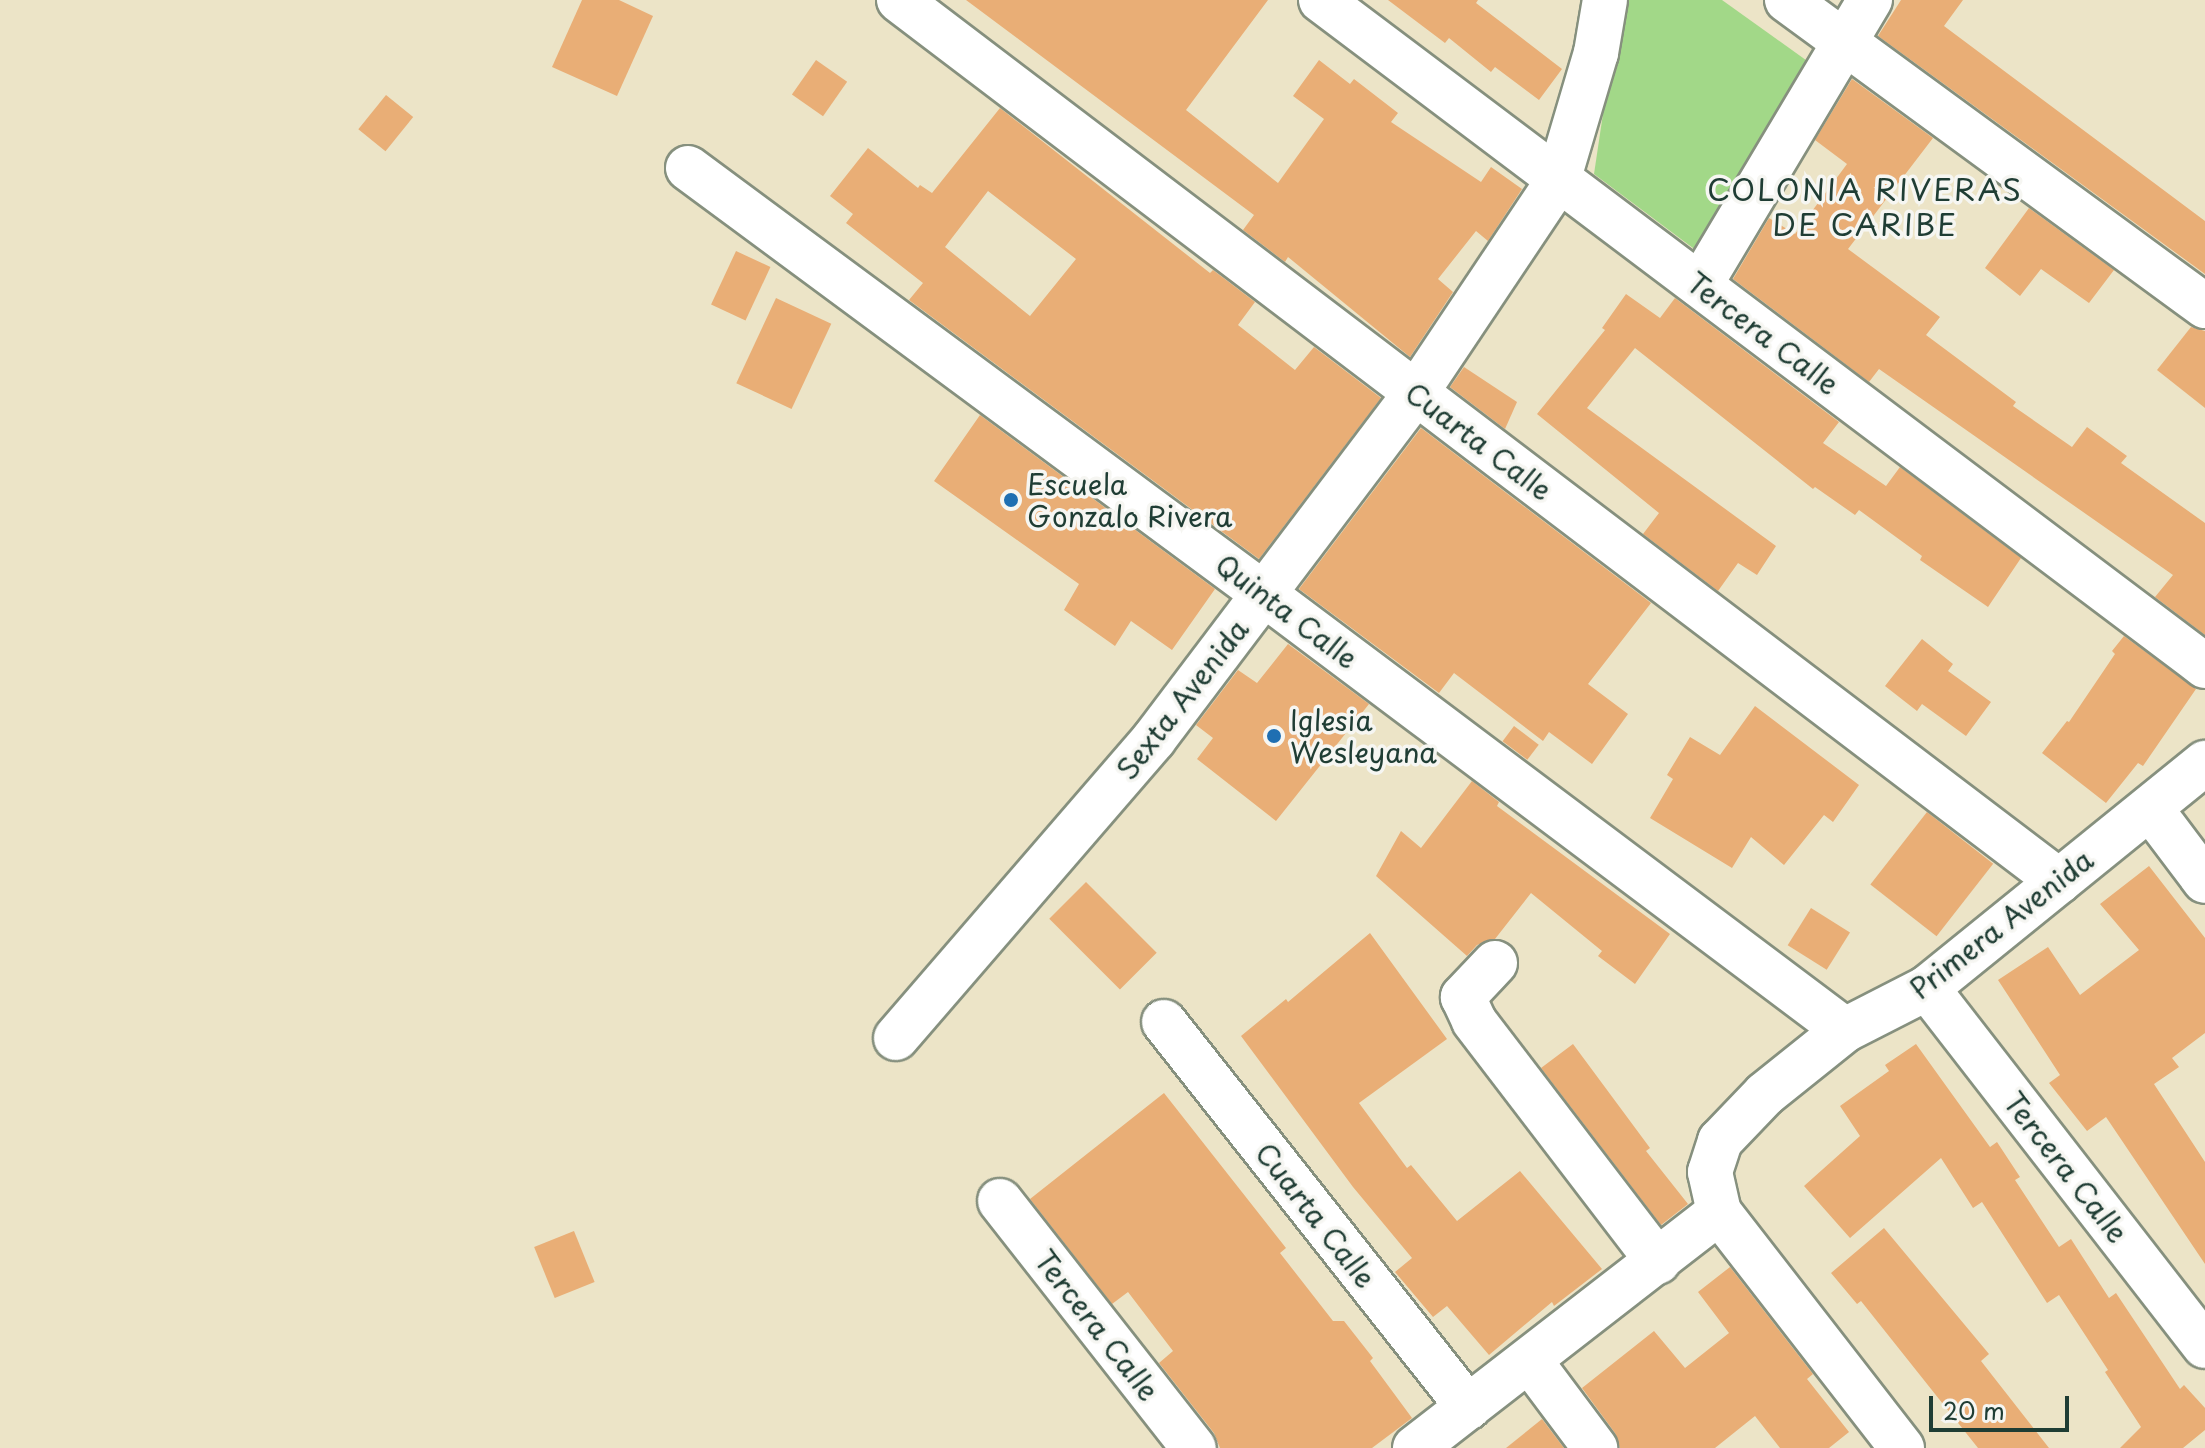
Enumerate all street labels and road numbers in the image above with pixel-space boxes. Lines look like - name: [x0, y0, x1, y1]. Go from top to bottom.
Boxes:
- street label: Tercera Calle: [1681, 265, 1845, 401]
- street label: Cuarta Calle: [1399, 375, 1559, 507]
- street label: Quinta Calle: [1210, 547, 1364, 675]
- street label: Sexta Avenida: [1110, 613, 1254, 785]
- street label: Primera Avenida: [1903, 842, 2099, 1006]
- street label: Tercera Calle: [1997, 1086, 2135, 1248]
- street label: Cuarta Calle: [1249, 1136, 1383, 1294]
- street label: Tercera Calle: [1028, 1244, 1166, 1406]

